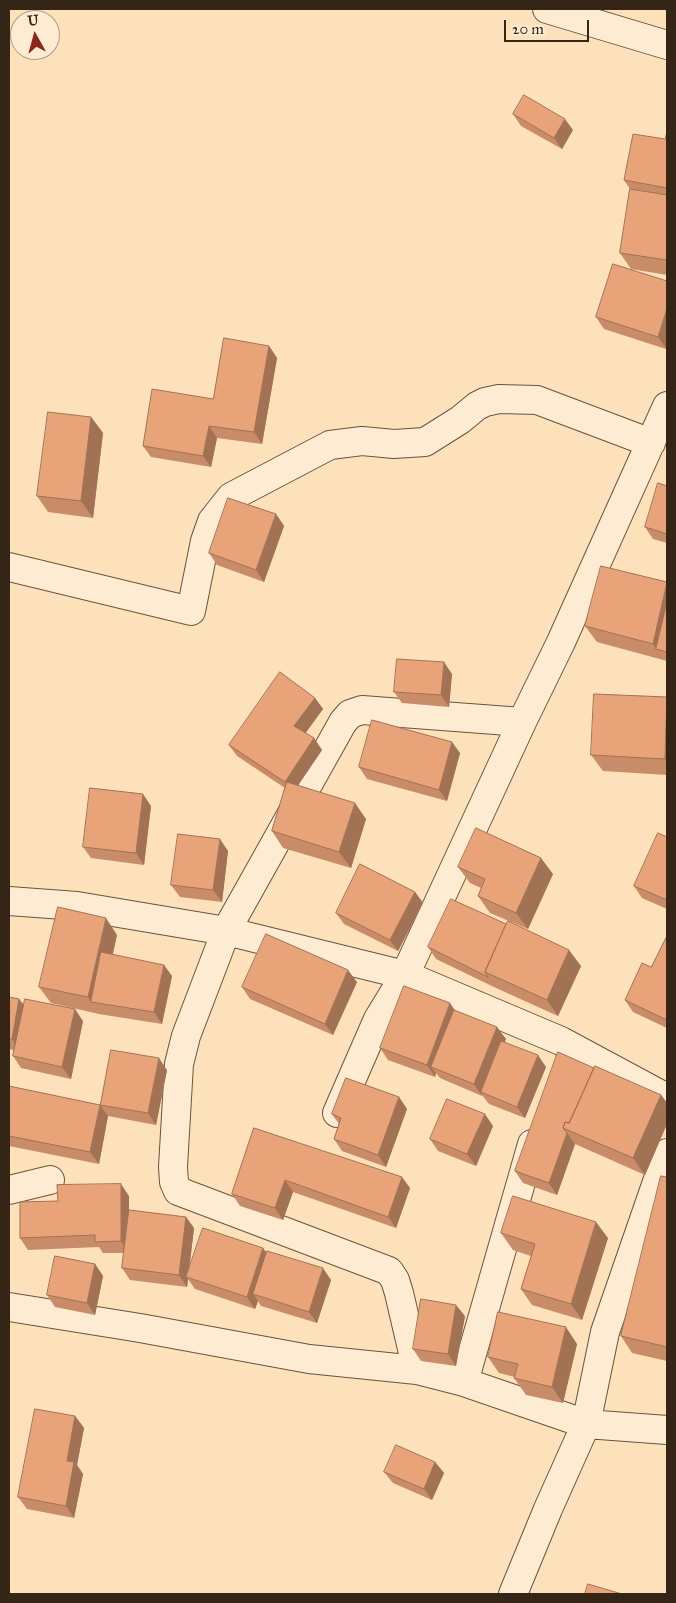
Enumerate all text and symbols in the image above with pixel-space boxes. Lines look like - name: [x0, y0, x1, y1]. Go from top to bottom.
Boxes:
- north arrow: [10, 10, 60, 60]
- scale bar: [506, 10, 591, 42]
- text: U: [27, 11, 40, 30]
- text: 20 m: [512, 20, 544, 38]

